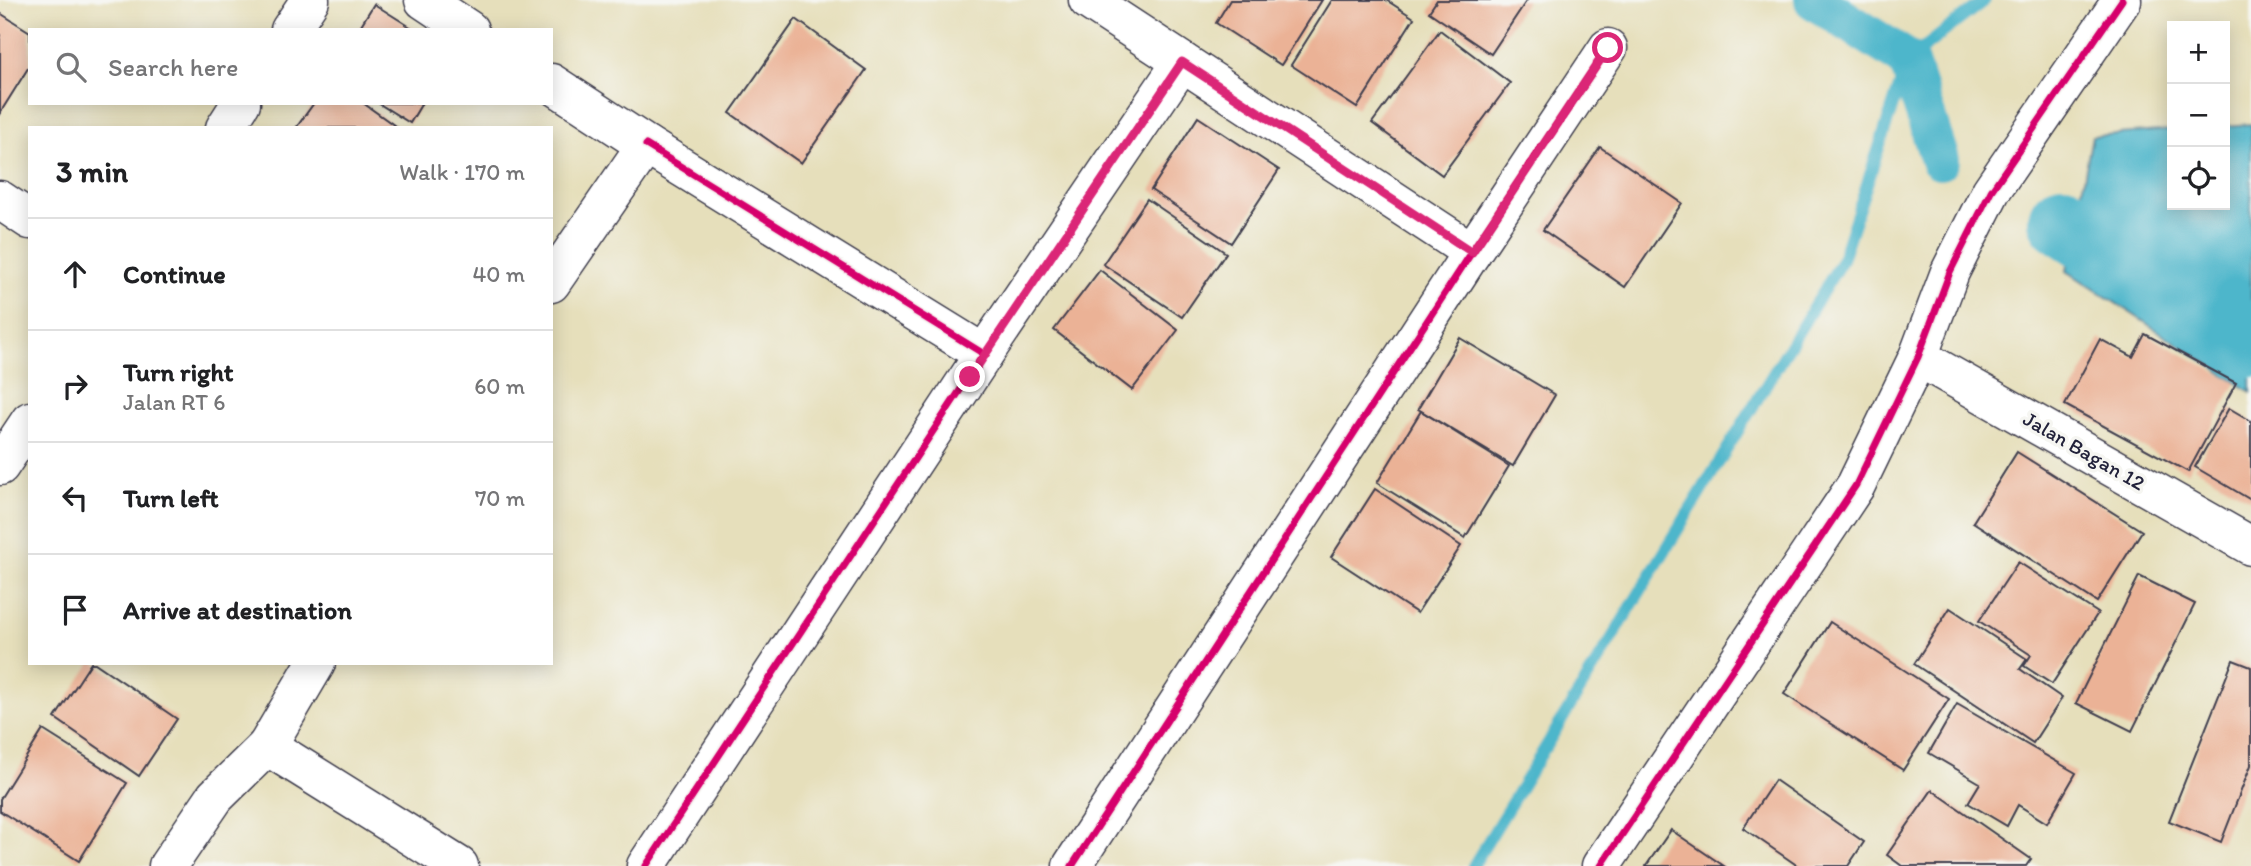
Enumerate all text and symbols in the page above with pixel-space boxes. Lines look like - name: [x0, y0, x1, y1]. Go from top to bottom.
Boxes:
- map controls: [2167, 21, 2230, 210]
- button: +: [2167, 21, 2230, 84]
- search box: [28, 28, 553, 105]
- route start: [1592, 32, 1623, 63]
- icon: search: [52, 48, 90, 86]
- text: Search here: [108, 51, 238, 83]
- button: −: [2167, 84, 2230, 147]
- button: locate: [2167, 147, 2230, 210]
- text: 3 min: [56, 153, 128, 190]
- text: Walk · 170 m: [399, 158, 525, 186]
- icon: ahead: [56, 255, 94, 293]
- text: Continue: [123, 258, 226, 290]
- text: 40 m: [472, 260, 525, 288]
- text: Turn right: [123, 356, 234, 388]
- route end: [954, 361, 985, 392]
- icon: right: [56, 367, 94, 405]
- text: 60 m: [474, 372, 525, 400]
- text: Jalan RT 6: [123, 388, 226, 416]
- street label: Jalan Bagan 12: [2019, 406, 2149, 495]
- icon: left: [56, 479, 94, 517]
- text: Turn left: [123, 482, 219, 514]
- text: 70 m: [475, 484, 525, 512]
- icon: arrive: [56, 591, 94, 629]
- text: Arrive at destination: [123, 594, 352, 626]

